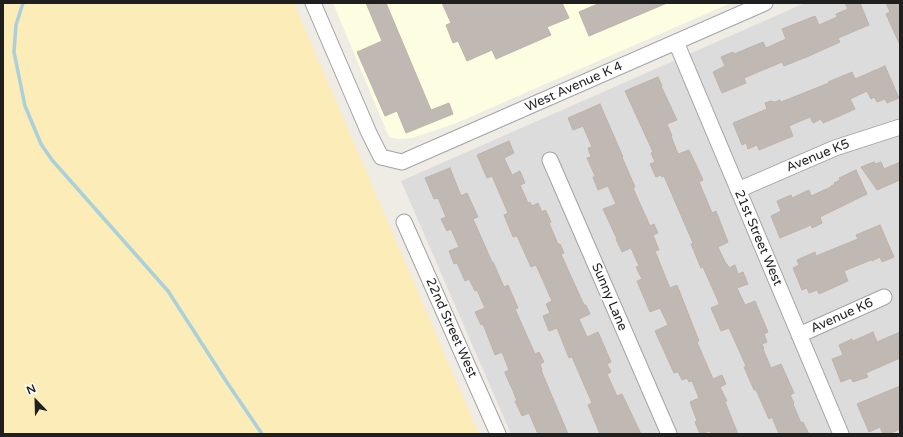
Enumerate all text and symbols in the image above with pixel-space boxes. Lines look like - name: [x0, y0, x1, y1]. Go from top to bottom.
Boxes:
- street label: West Avenue K 4: [523, 59, 625, 115]
- street label: Avenue K5: [784, 136, 852, 176]
- street label: 21st Street West: [731, 188, 785, 288]
- street label: Sunny Lane: [588, 261, 630, 333]
- street label: 22nd Street West: [422, 276, 480, 380]
- street label: Avenue K6: [808, 295, 876, 337]
- north arrow: [16, 381, 56, 421]
- text: N: [25, 382, 38, 397]

